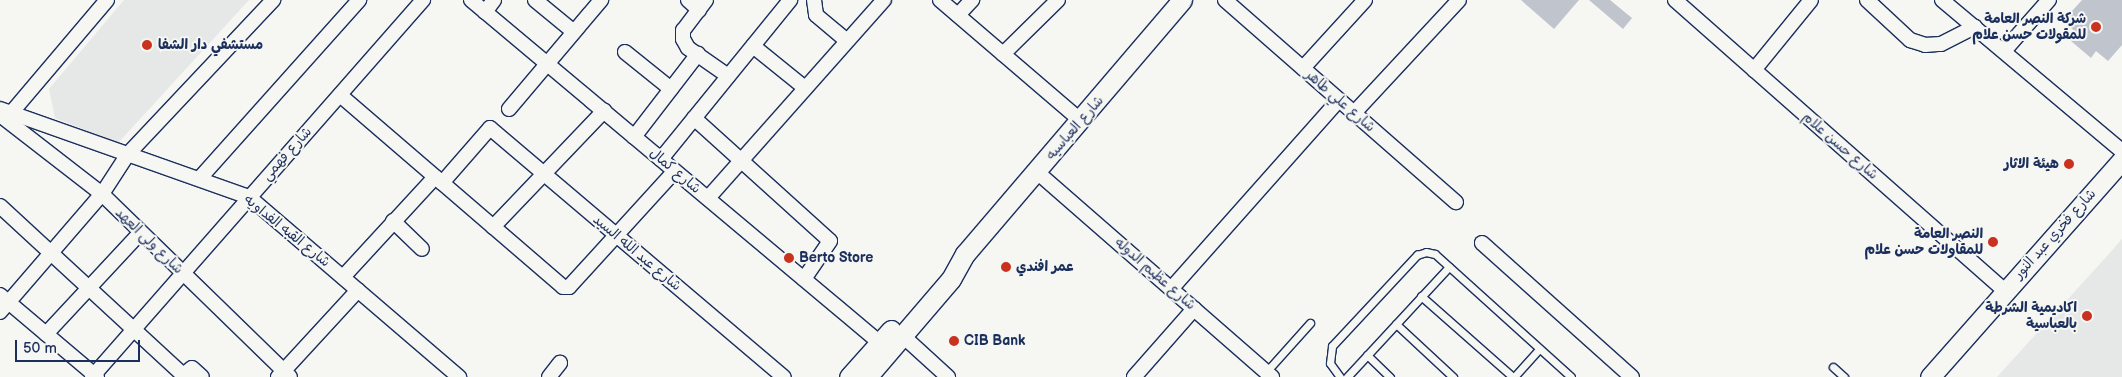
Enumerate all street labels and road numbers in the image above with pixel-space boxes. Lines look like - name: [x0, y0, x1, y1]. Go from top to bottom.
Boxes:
- street label: شارع علي طاهر: [1302, 66, 1378, 136]
- street label: شارع العباسيه: [1043, 93, 1107, 163]
- street label: شارع حسن علام: [1799, 109, 1881, 183]
- street label: شارع فهمي: [259, 124, 315, 184]
- street label: شارع كمال: [646, 145, 704, 197]
- street label: شارع فخري عبد النور: [2010, 186, 2100, 282]
- street label: شارع القبه الفداويه: [241, 191, 333, 271]
- street label: شارع ولى العهد: [112, 204, 186, 278]
- street label: شارع عبد الله السيد: [590, 211, 684, 295]
- street label: شارع عظيم الدوله: [1111, 234, 1199, 314]

